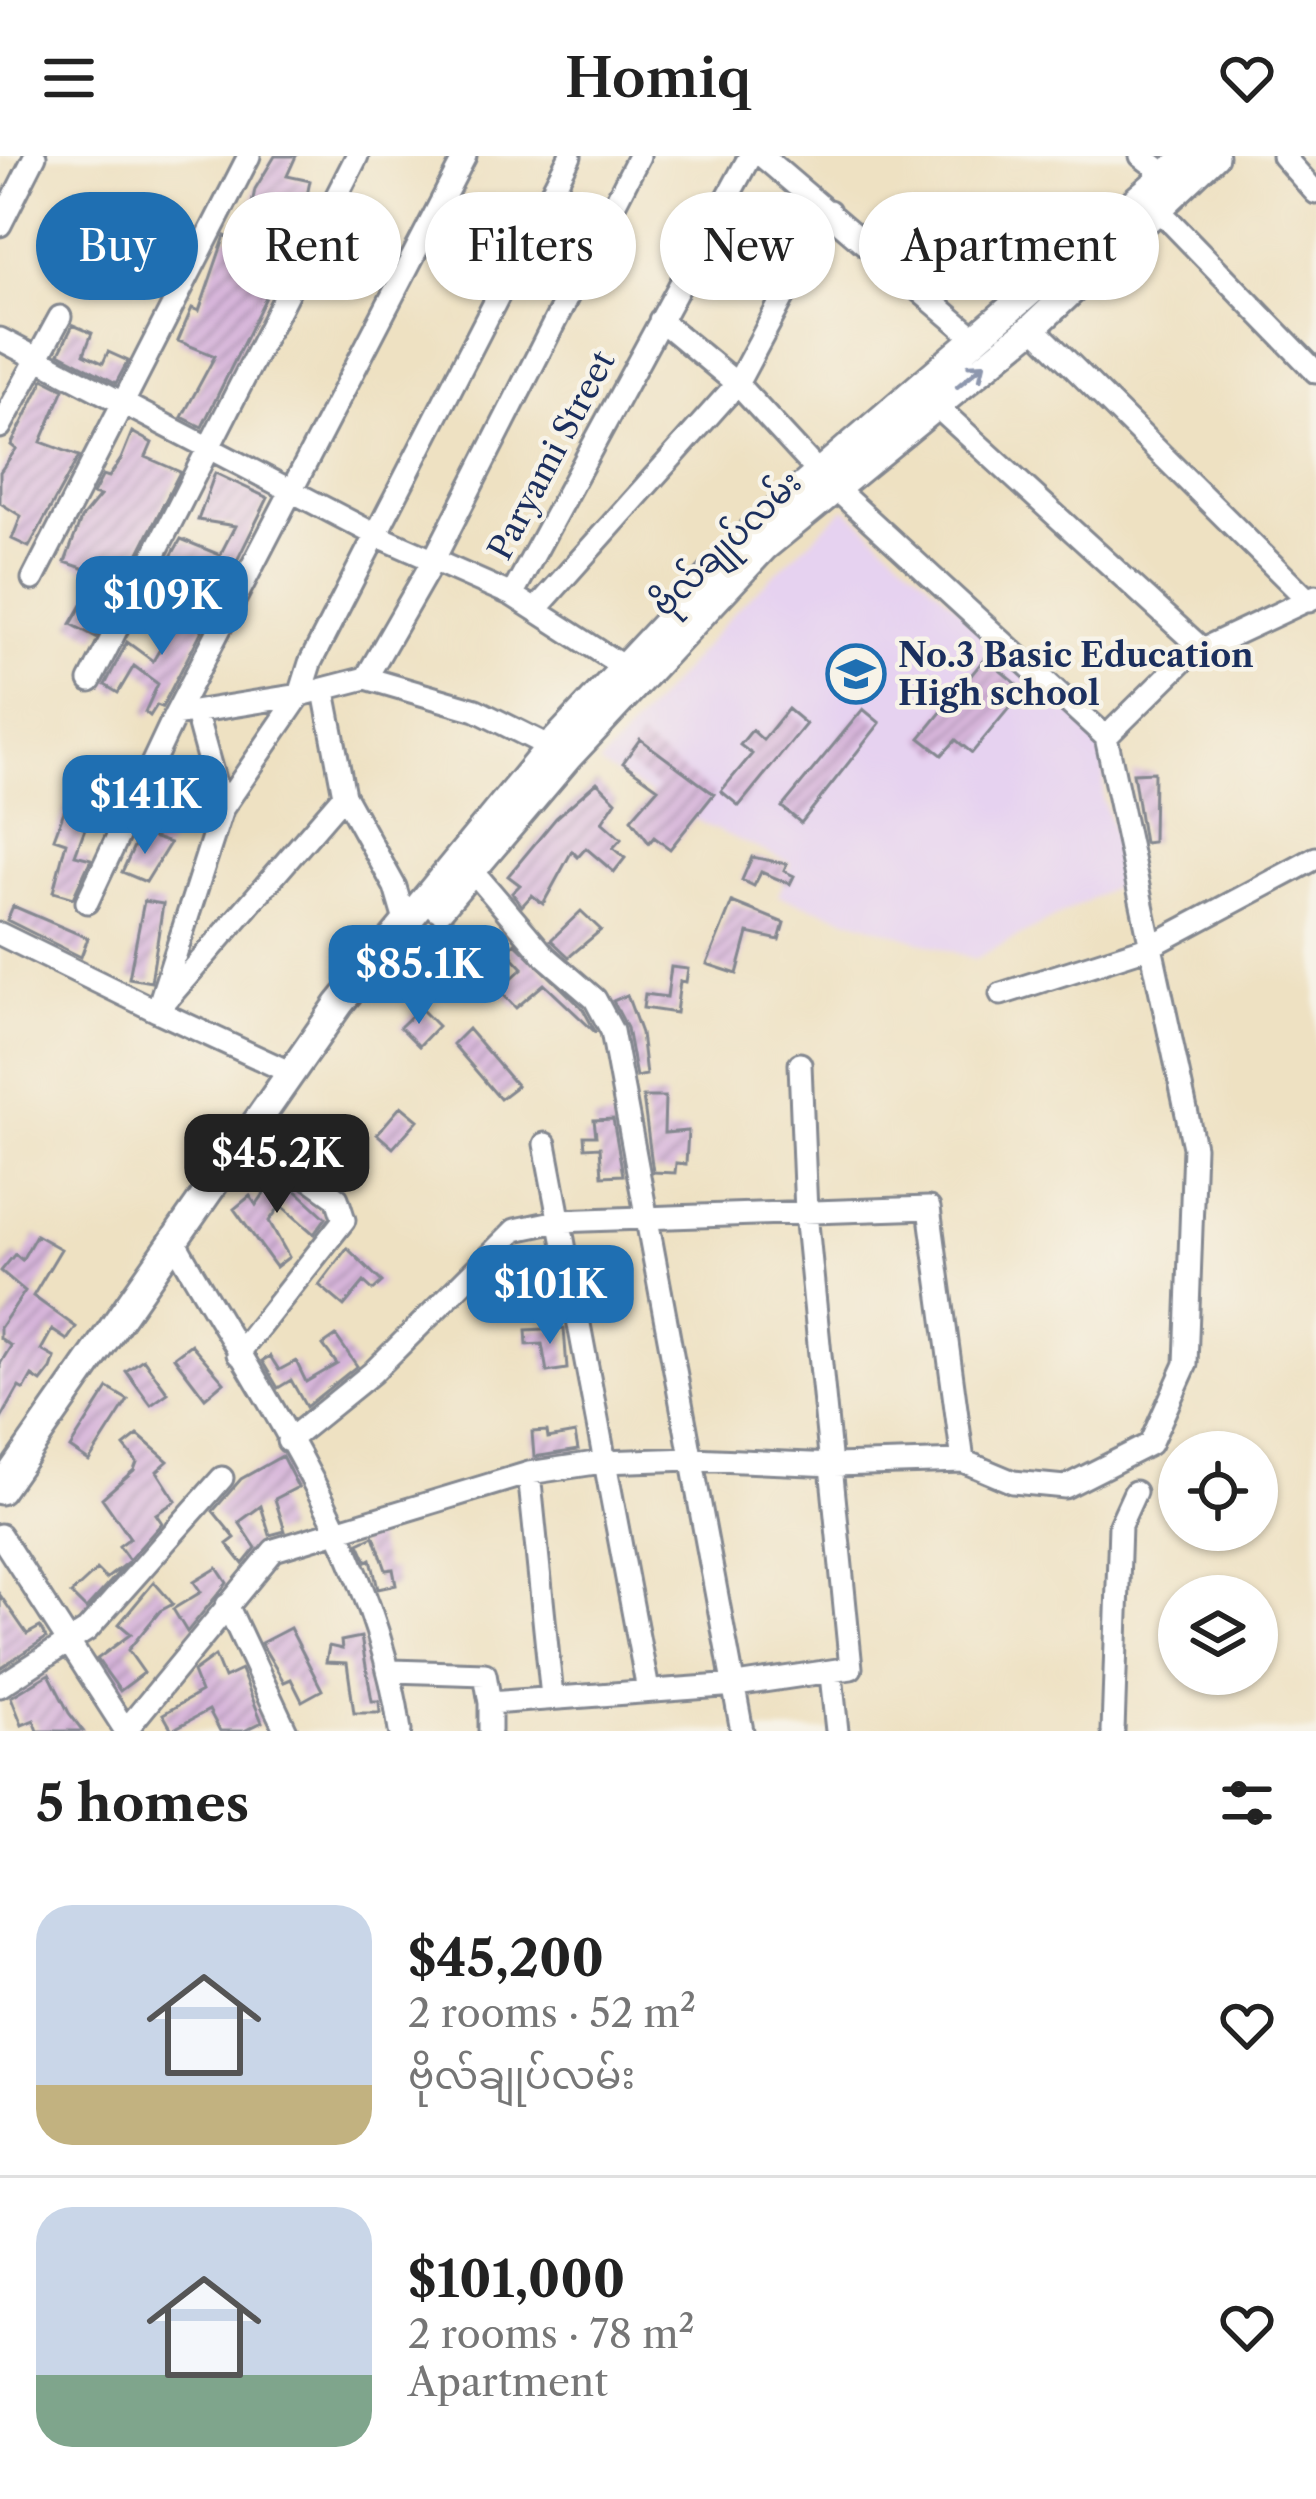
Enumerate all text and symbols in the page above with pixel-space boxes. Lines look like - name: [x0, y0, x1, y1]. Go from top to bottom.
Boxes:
- icon: menu: [36, 45, 102, 111]
- text: Homiq: [565, 45, 751, 111]
- icon: heart: [1214, 45, 1280, 111]
- chip: Buy: [36, 192, 198, 300]
- chip: Rent: [222, 192, 401, 300]
- chip: Filters: [425, 192, 636, 300]
- chip: New: [660, 192, 835, 300]
- chip: Apartment: [859, 192, 1159, 300]
- street label: Paryami Street: [479, 344, 624, 567]
- one-way arrow: [955, 361, 986, 389]
- street label: ဗိုလ်ချုပ်လမ်း: [642, 460, 814, 629]
- pin: $109K: [78, 556, 246, 658]
- text: $109K: [103, 571, 221, 619]
- place label: No.3 Basic Education High school: [898, 635, 1254, 714]
- school or university icon: No.3 Basic Education High school: [825, 643, 887, 705]
- pin: $141K: [61, 755, 229, 857]
- text: $141K: [89, 770, 201, 818]
- pin: $85.1K: [321, 925, 517, 1027]
- text: $85.1K: [356, 940, 482, 988]
- pin: $45.2K: [179, 1114, 375, 1216]
- text: $45.2K: [211, 1129, 343, 1177]
- pin: $101K: [466, 1245, 634, 1347]
- text: $101K: [494, 1260, 606, 1308]
- map controls: [1158, 1431, 1278, 1695]
- button: locate: [1158, 1431, 1278, 1551]
- button: layers: [1158, 1575, 1278, 1695]
- icon: filters: [1214, 1770, 1280, 1836]
- text: 5 homes: [36, 1772, 249, 1834]
- text: $45,200: [408, 1927, 604, 1989]
- icon: home: [132, 1953, 276, 2097]
- text: 2 rooms · 52 m²: [408, 1989, 696, 2037]
- icon: heart: [1214, 1992, 1280, 2058]
- text: ဗိုလ်ချုပ်လမ်း: [408, 2051, 635, 2099]
- text: $101,000: [408, 2248, 625, 2310]
- icon: home: [132, 2255, 276, 2399]
- icon: heart: [1214, 2294, 1280, 2360]
- text: 2 rooms · 78 m²: [408, 2310, 695, 2358]
- text: Apartment: [408, 2358, 608, 2406]

